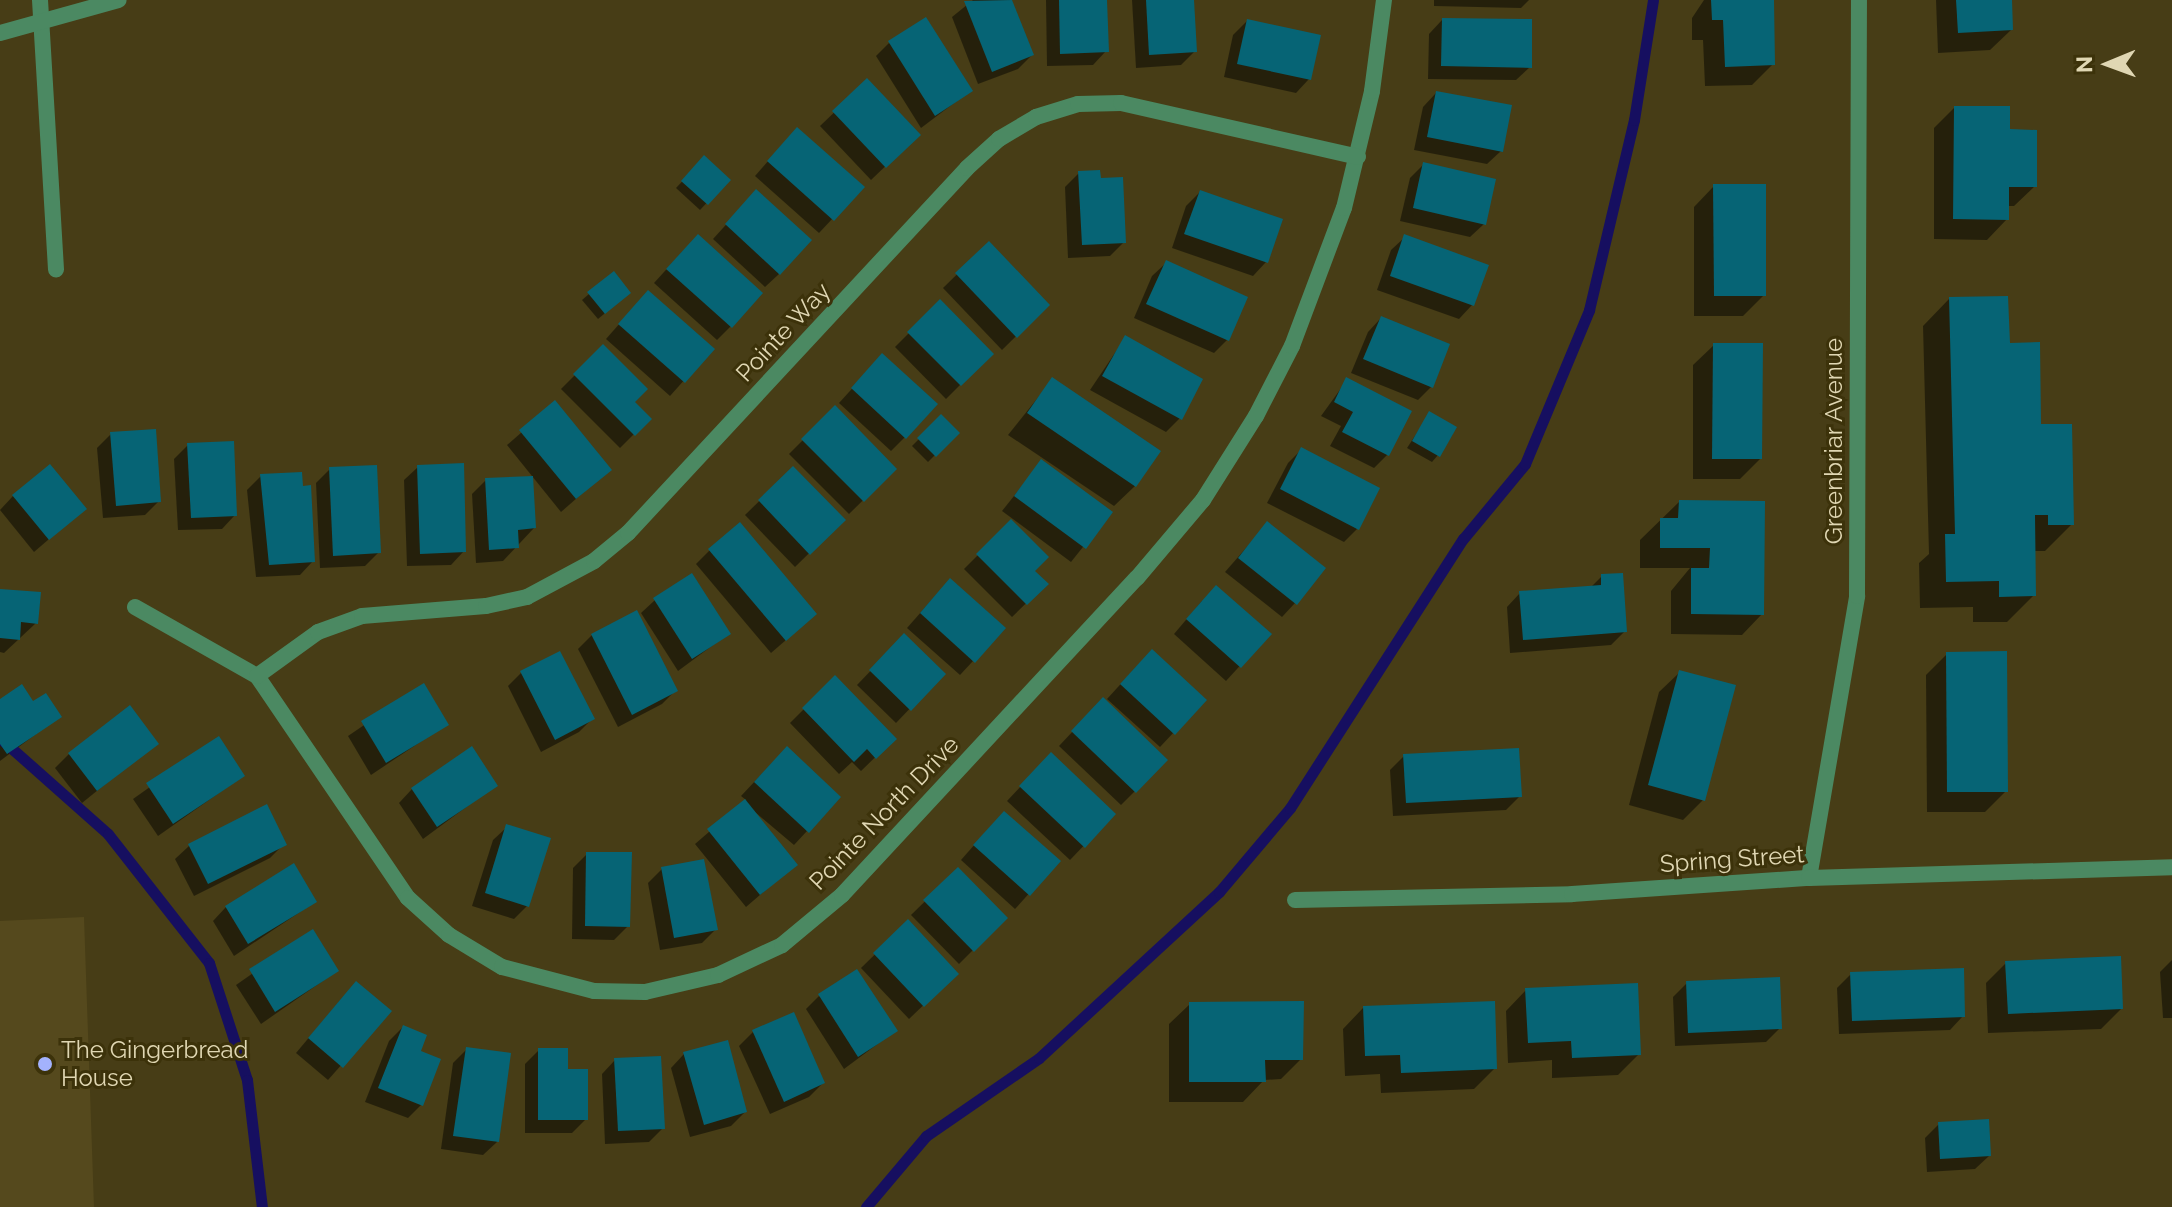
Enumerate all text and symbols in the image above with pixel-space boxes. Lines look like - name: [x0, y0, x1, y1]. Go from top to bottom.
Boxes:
- north arrow: [2068, 24, 2148, 104]
- text: N: [2071, 56, 2097, 73]
- street label: Pointe Way: [730, 276, 836, 388]
- street label: Greenbriar Avenue: [1820, 337, 1848, 545]
- street label: Pointe North Drive: [803, 730, 965, 896]
- street label: Spring Street: [1659, 840, 1805, 878]
- place label: The Gingerbread House: [61, 1036, 249, 1092]
- marker: The Gingerbread House: [36, 1055, 54, 1073]

